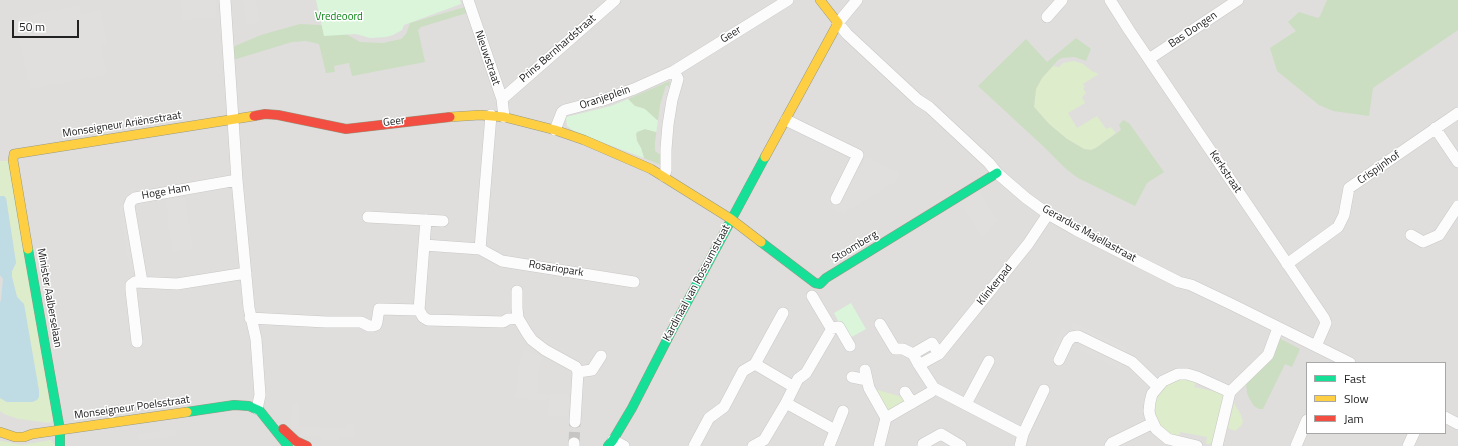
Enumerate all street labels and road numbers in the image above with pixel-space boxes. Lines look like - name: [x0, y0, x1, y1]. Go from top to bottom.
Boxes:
- street label: Bas Dongen: [1166, 9, 1220, 51]
- street label: Prins Bernhardstraat: [517, 12, 599, 86]
- street label: Geer: [718, 24, 744, 46]
- street label: Nieuwstraat: [471, 29, 503, 87]
- street label: Oranjeplein: [578, 83, 632, 113]
- street label: Monseigneur Ariënsstraat: [62, 109, 182, 141]
- street label: Geer: [382, 114, 406, 130]
- street label: Kerkstraat: [1206, 148, 1244, 196]
- street label: Crispijnhof: [1355, 148, 1403, 188]
- street label: Hoge Ham: [141, 181, 191, 203]
- street label: Gerardus Majellastraat: [1040, 203, 1138, 265]
- street label: Kardinaal van Rossumstraat: [661, 223, 733, 343]
- street label: Stoomberg: [830, 228, 880, 266]
- street label: Minister Aalberselaan: [34, 247, 64, 349]
- street label: Rosariopark: [528, 258, 584, 280]
- street label: Klinkerpad: [975, 262, 1015, 308]
- street label: Monseigneur Poelsstraat: [73, 393, 191, 423]

